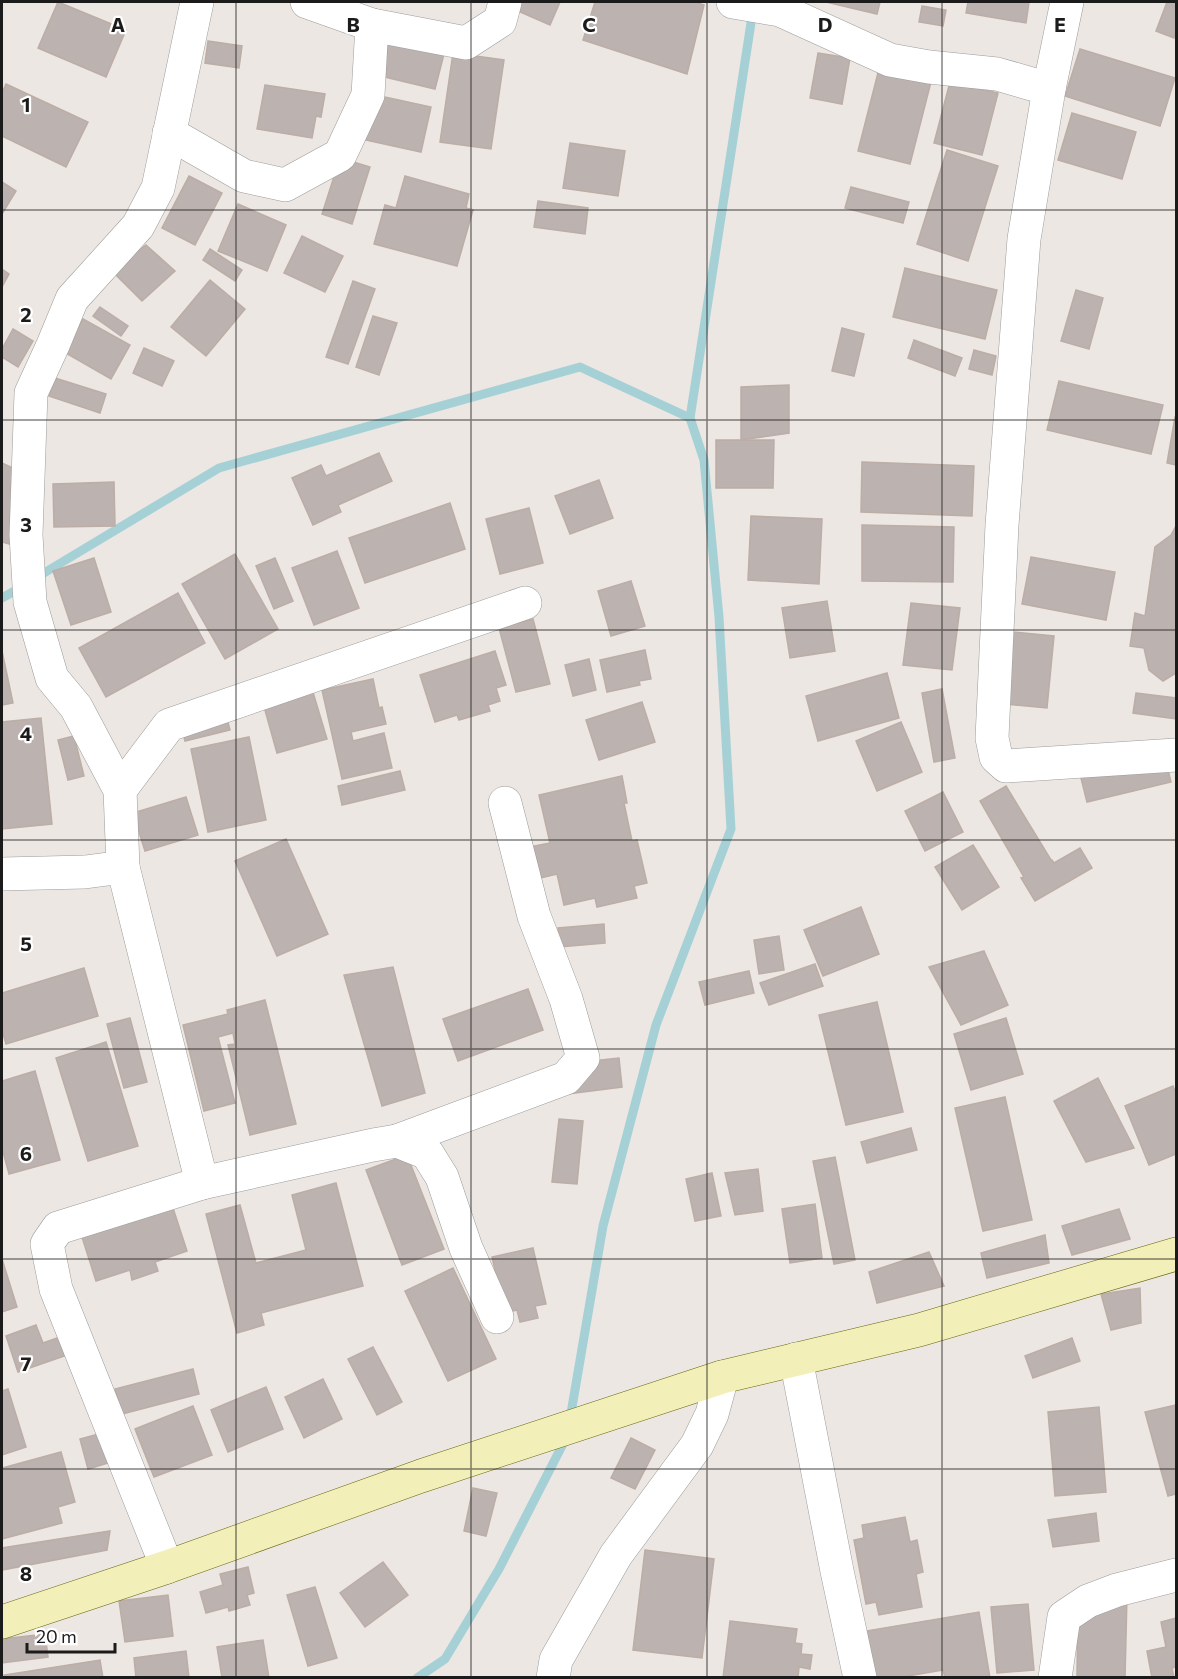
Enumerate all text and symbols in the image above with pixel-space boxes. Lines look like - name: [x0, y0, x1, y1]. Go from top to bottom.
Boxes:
- text: A: [111, 12, 125, 36]
- text: B: [346, 12, 360, 36]
- text: C: [582, 12, 596, 36]
- text: D: [818, 12, 832, 36]
- text: E: [1054, 12, 1066, 36]
- text: 1: [21, 92, 31, 116]
- text: 2: [20, 302, 32, 326]
- text: 3: [20, 512, 32, 536]
- text: 4: [20, 721, 32, 745]
- text: 5: [20, 931, 32, 955]
- text: 6: [20, 1141, 32, 1165]
- text: 7: [21, 1351, 32, 1375]
- text: 8: [20, 1561, 32, 1585]
- scale bar: [27, 1616, 116, 1654]
- text: 20 m: [36, 1625, 77, 1647]

